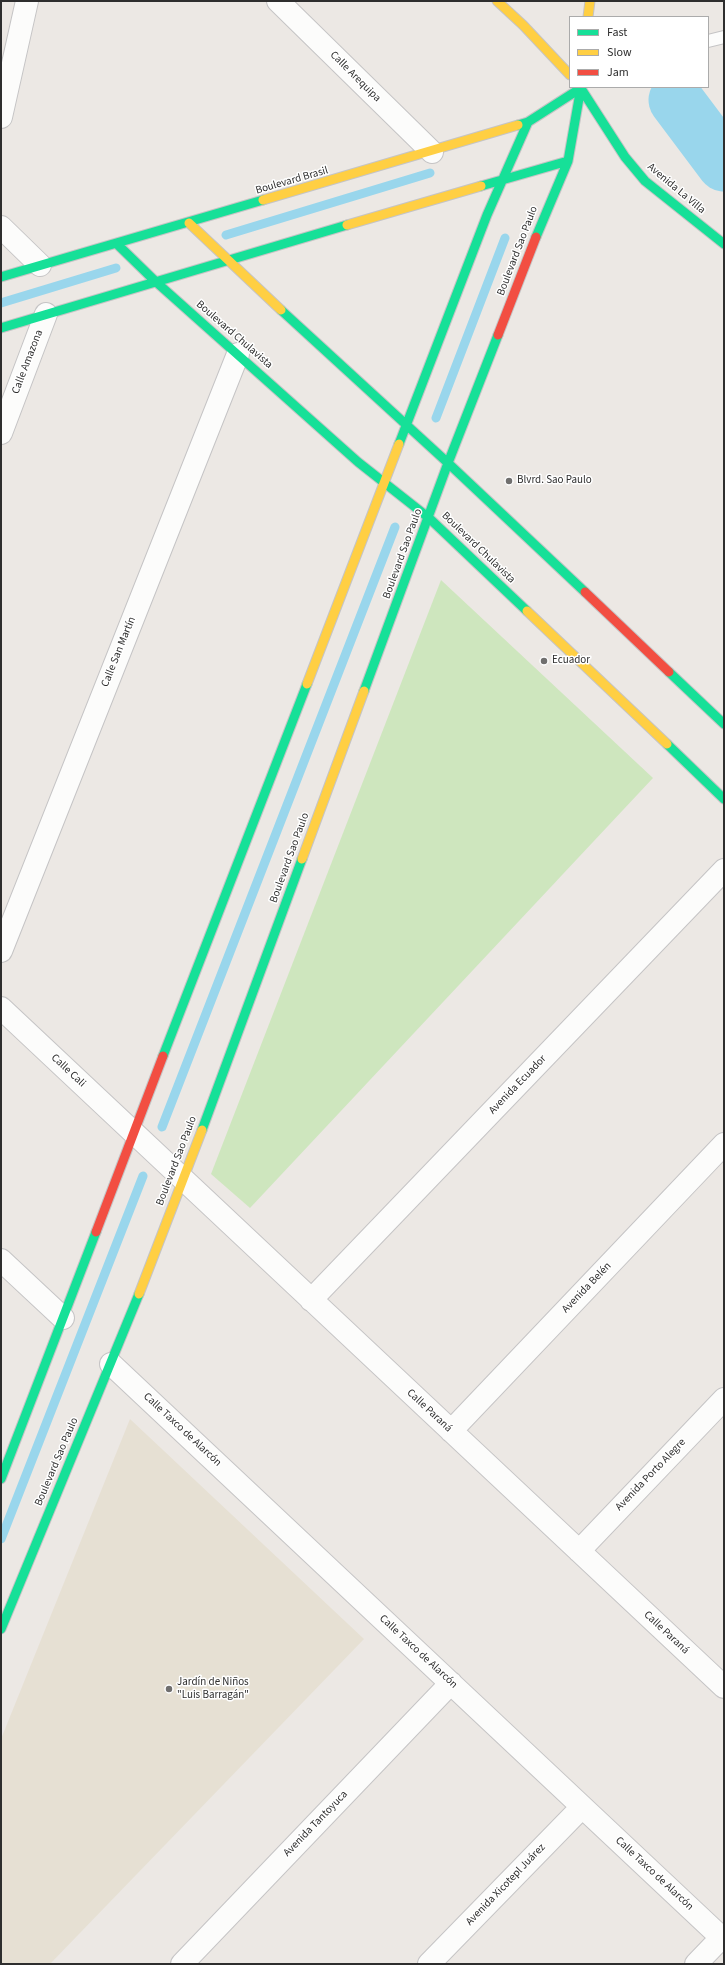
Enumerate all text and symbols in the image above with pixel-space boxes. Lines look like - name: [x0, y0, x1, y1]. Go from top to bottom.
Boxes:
- legend: [569, 16, 709, 88]
- text: Fast: [607, 24, 627, 41]
- text: Slow: [607, 44, 632, 61]
- street label: Calle Arequipa: [327, 49, 383, 105]
- text: Jam: [607, 64, 629, 81]
- street label: Avenida La Villa: [644, 161, 708, 217]
- street label: Boulevard Brasil: [254, 164, 330, 198]
- street label: Boulevard Sao Paulo: [495, 204, 541, 298]
- street label: Boulevard Chulavista: [193, 298, 275, 372]
- street label: Calle Amazona: [10, 328, 46, 396]
- place label: Blvrd. Sao Paulo: [517, 474, 592, 488]
- marker: Blvrd. Sao Paulo: [504, 476, 514, 486]
- street label: Boulevard Sao Paulo: [381, 507, 425, 601]
- street label: Boulevard Chulavista: [439, 510, 517, 586]
- street label: Calle San Martín: [99, 615, 139, 689]
- place label: Ecuador: [552, 654, 590, 668]
- marker: Ecuador: [539, 656, 549, 666]
- street label: Boulevard Sao Paulo: [268, 811, 312, 905]
- street label: Calle Cali: [48, 1052, 88, 1090]
- street label: Avenida Ecuador: [486, 1053, 550, 1117]
- street label: Boulevard Sao Paulo: [154, 1114, 200, 1208]
- street label: Avenida Belén: [560, 1260, 614, 1316]
- street label: Calle Paraná: [404, 1387, 454, 1435]
- street label: Calle Taxco de Alarcón: [140, 1390, 224, 1470]
- street label: Boulevard Sao Paulo: [32, 1416, 82, 1508]
- street label: Avenida Porto Alegre: [613, 1436, 689, 1514]
- street label: Calle Paraná: [641, 1609, 691, 1657]
- street label: Calle Taxco de Alarcón: [376, 1612, 460, 1692]
- place label: Jardín de Niños "Luis Barragán": [177, 1676, 249, 1702]
- marker: Jardín de Niños "Luis Barragán": [164, 1684, 174, 1694]
- street label: Avenida Tantoyuca: [281, 1788, 351, 1860]
- street label: Calle Taxco de Alarcón: [612, 1834, 696, 1914]
- street label: Avenida Xicotepl Juárez: [464, 1841, 548, 1929]

